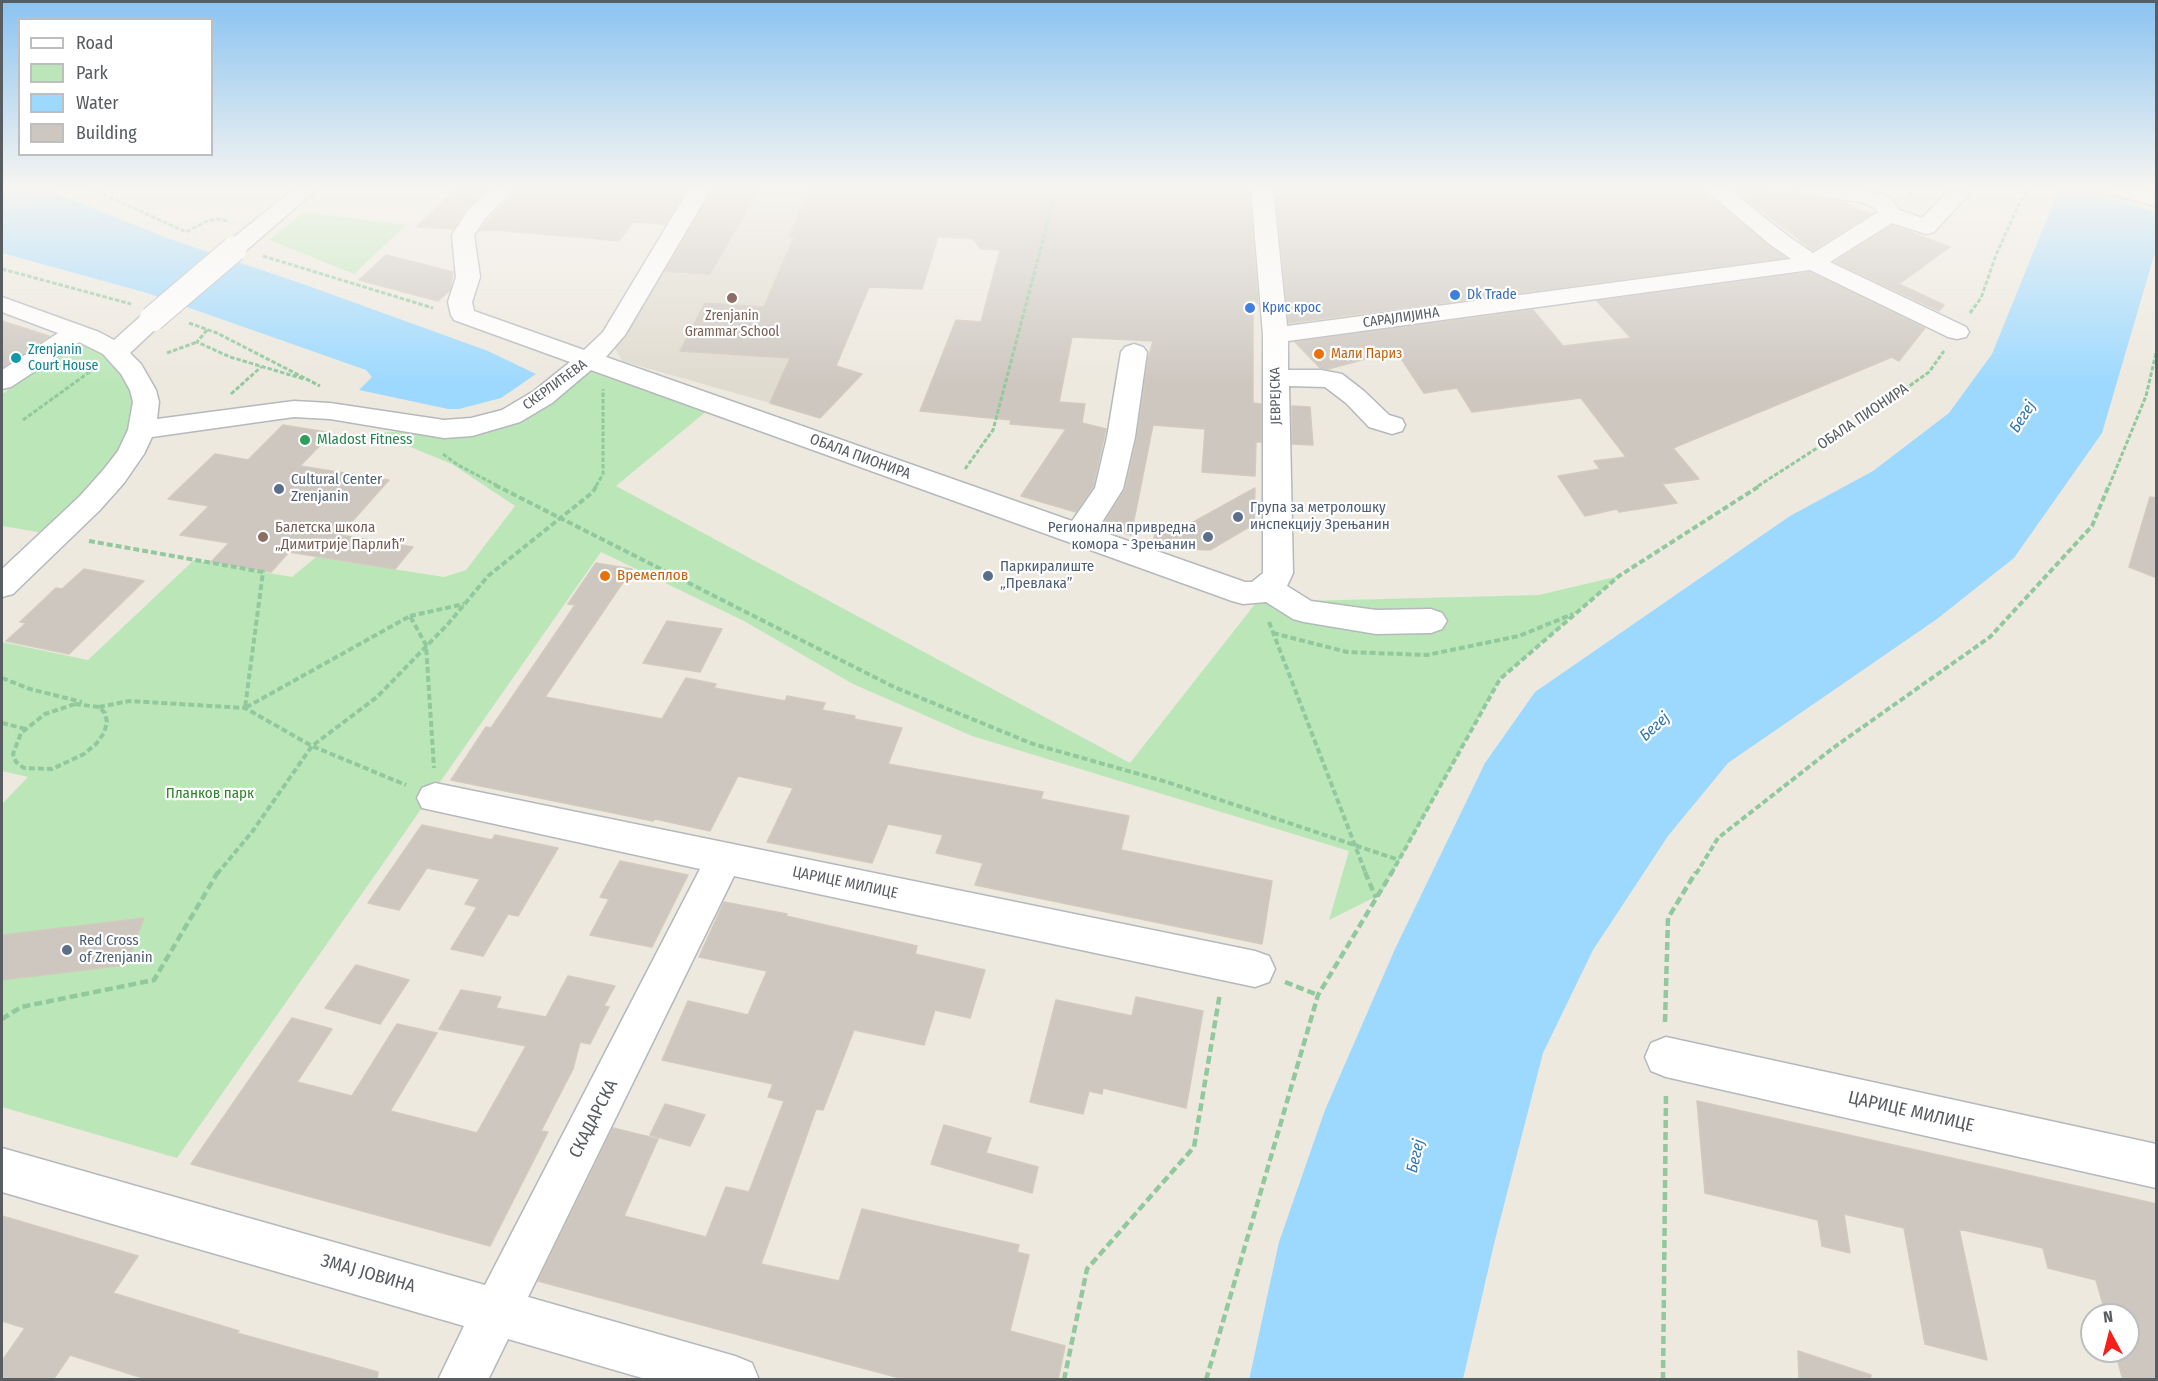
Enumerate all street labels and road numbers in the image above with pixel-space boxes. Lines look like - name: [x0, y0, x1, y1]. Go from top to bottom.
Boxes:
- street label: САРАЈЛИЈИНА: [1362, 304, 1440, 332]
- street label: СКЕРЛИЋЕВА: [520, 356, 590, 414]
- street label: ЈЕВРЕЈСКА: [1267, 367, 1285, 425]
- street label: ОБАЛА ПИОНИРА: [1814, 380, 1912, 454]
- street label: ОБАЛА ПИОНИРА: [807, 430, 913, 484]
- street label: ЦАРИЦЕ МИЛИЦЕ: [791, 863, 899, 903]
- street label: СКАДАРСКА: [565, 1076, 623, 1162]
- street label: ЦАРИЦЕ МИЛИЦЕ: [1846, 1087, 1976, 1137]
- street label: ЗМАЈ ЈОВИНА: [318, 1250, 418, 1298]

